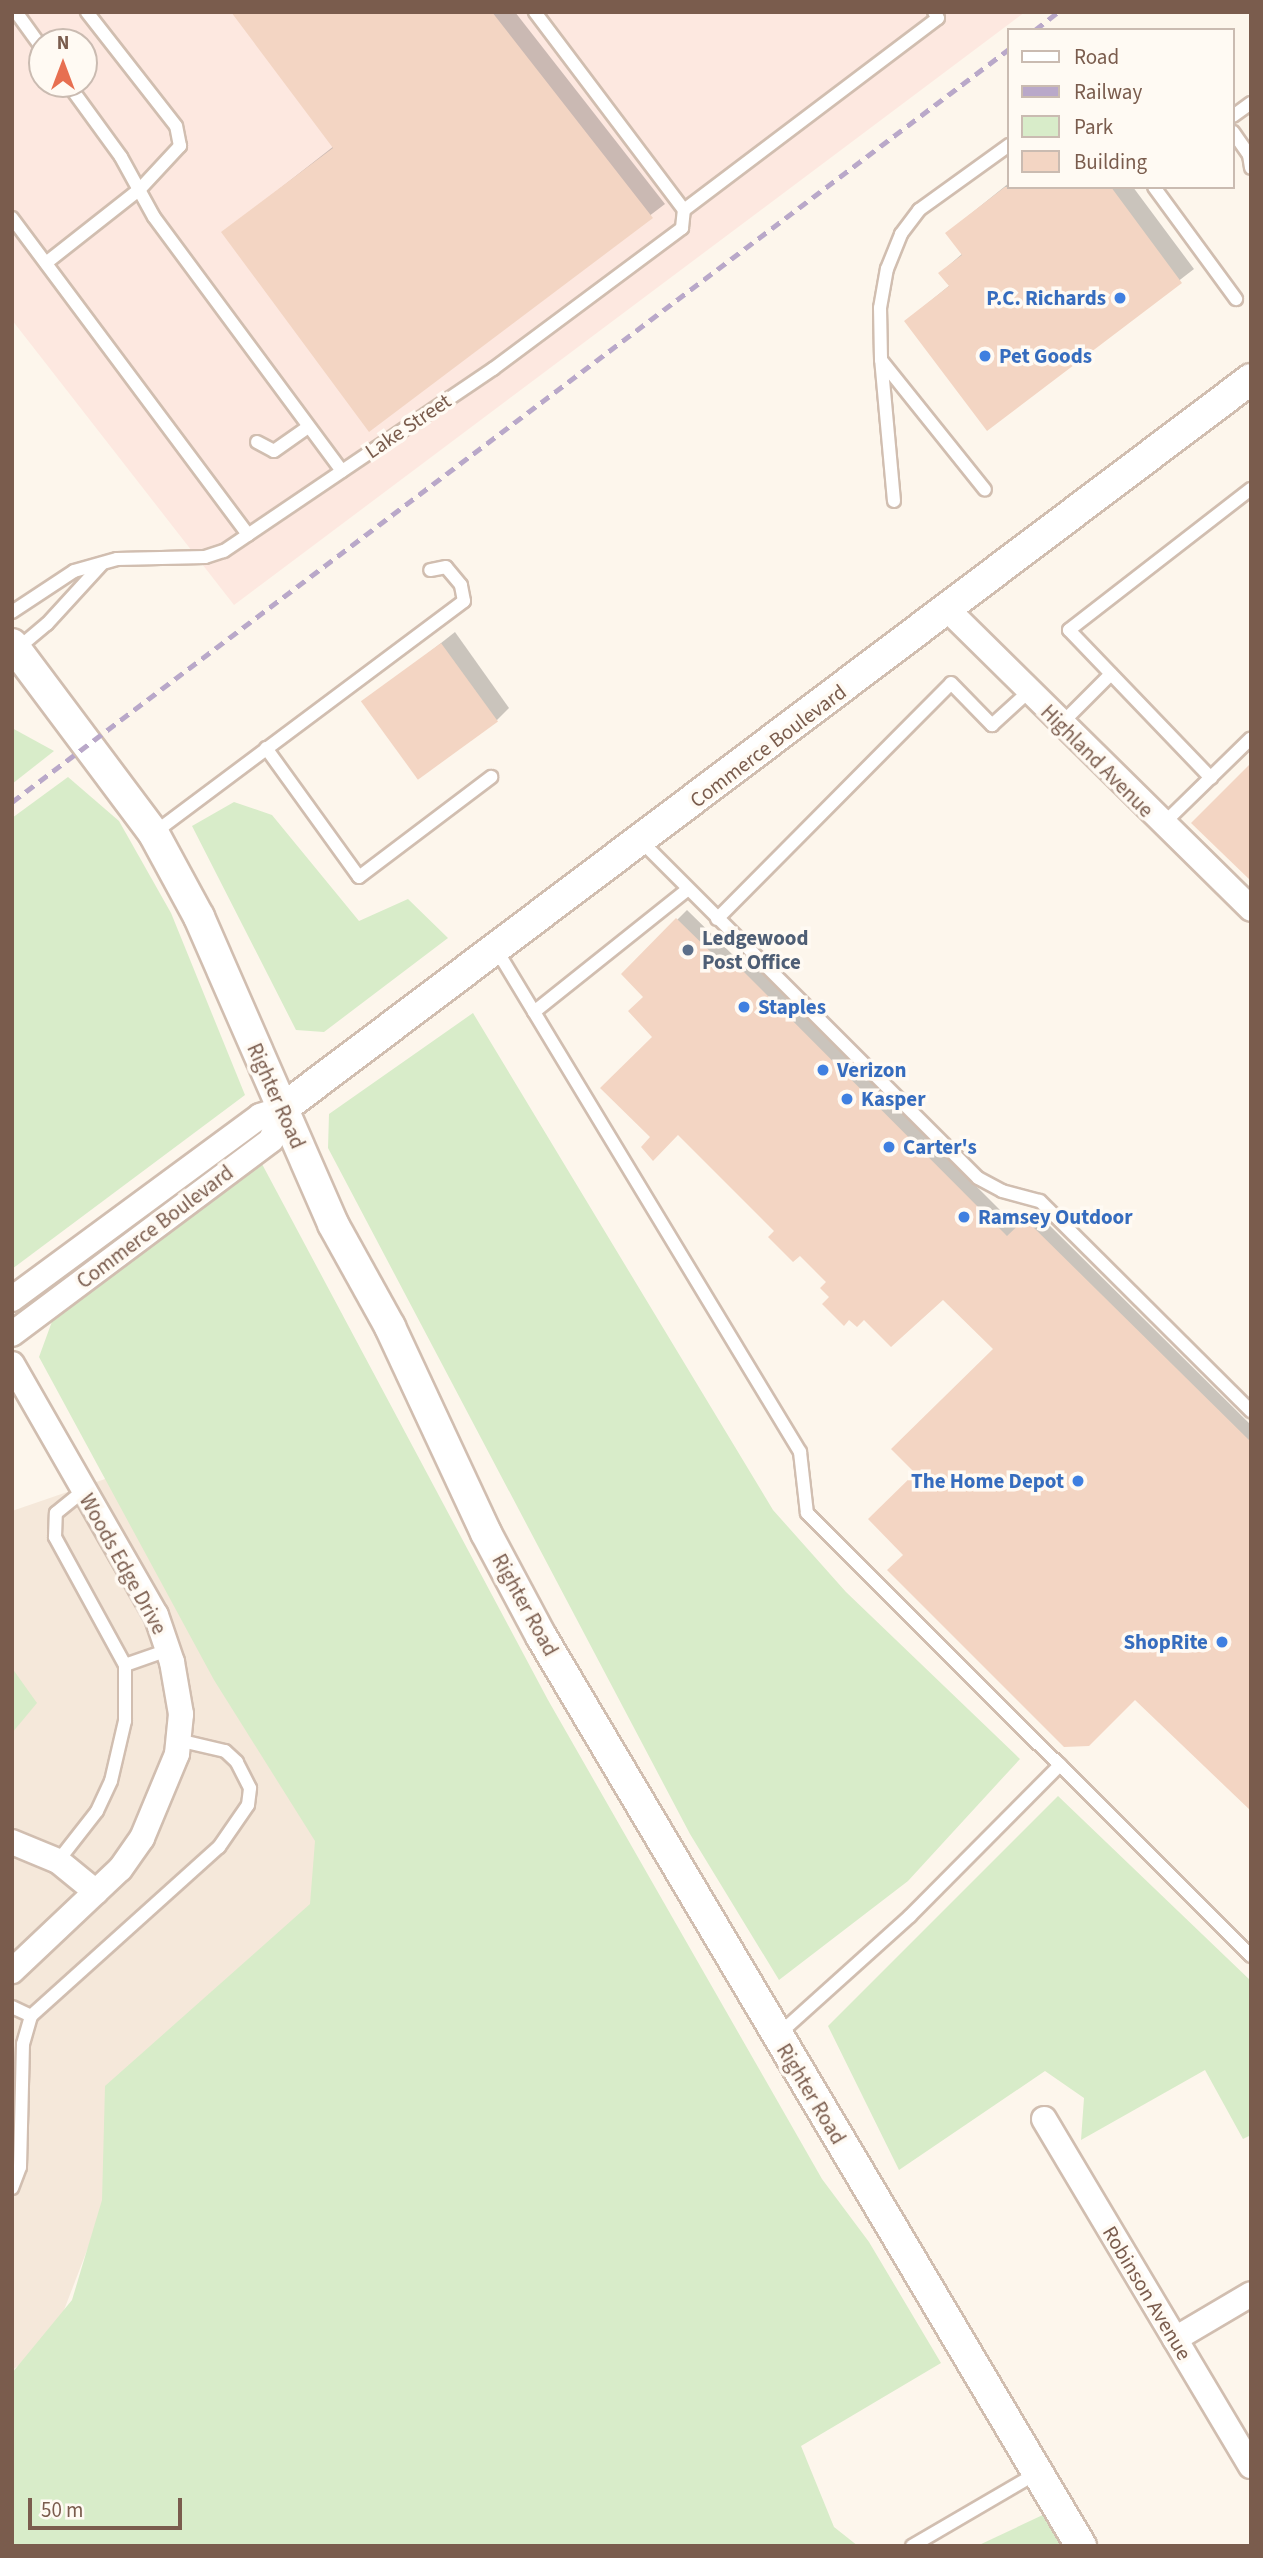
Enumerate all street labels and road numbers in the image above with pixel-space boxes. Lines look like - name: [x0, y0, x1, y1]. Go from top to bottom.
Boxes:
- street label: Lake Street: [360, 388, 456, 464]
- street label: Commerce Boulevard: [685, 679, 851, 813]
- street label: Highland Avenue: [1035, 699, 1159, 823]
- street label: Righter Road: [242, 1039, 310, 1153]
- street label: Commerce Boulevard: [72, 1160, 238, 1294]
- street label: Woods Edge Drive: [74, 1489, 172, 1639]
- street label: Righter Road: [487, 1550, 563, 1660]
- street label: Righter Road: [771, 2039, 851, 2149]
- street label: Robinson Avenue: [1097, 2221, 1197, 2365]

